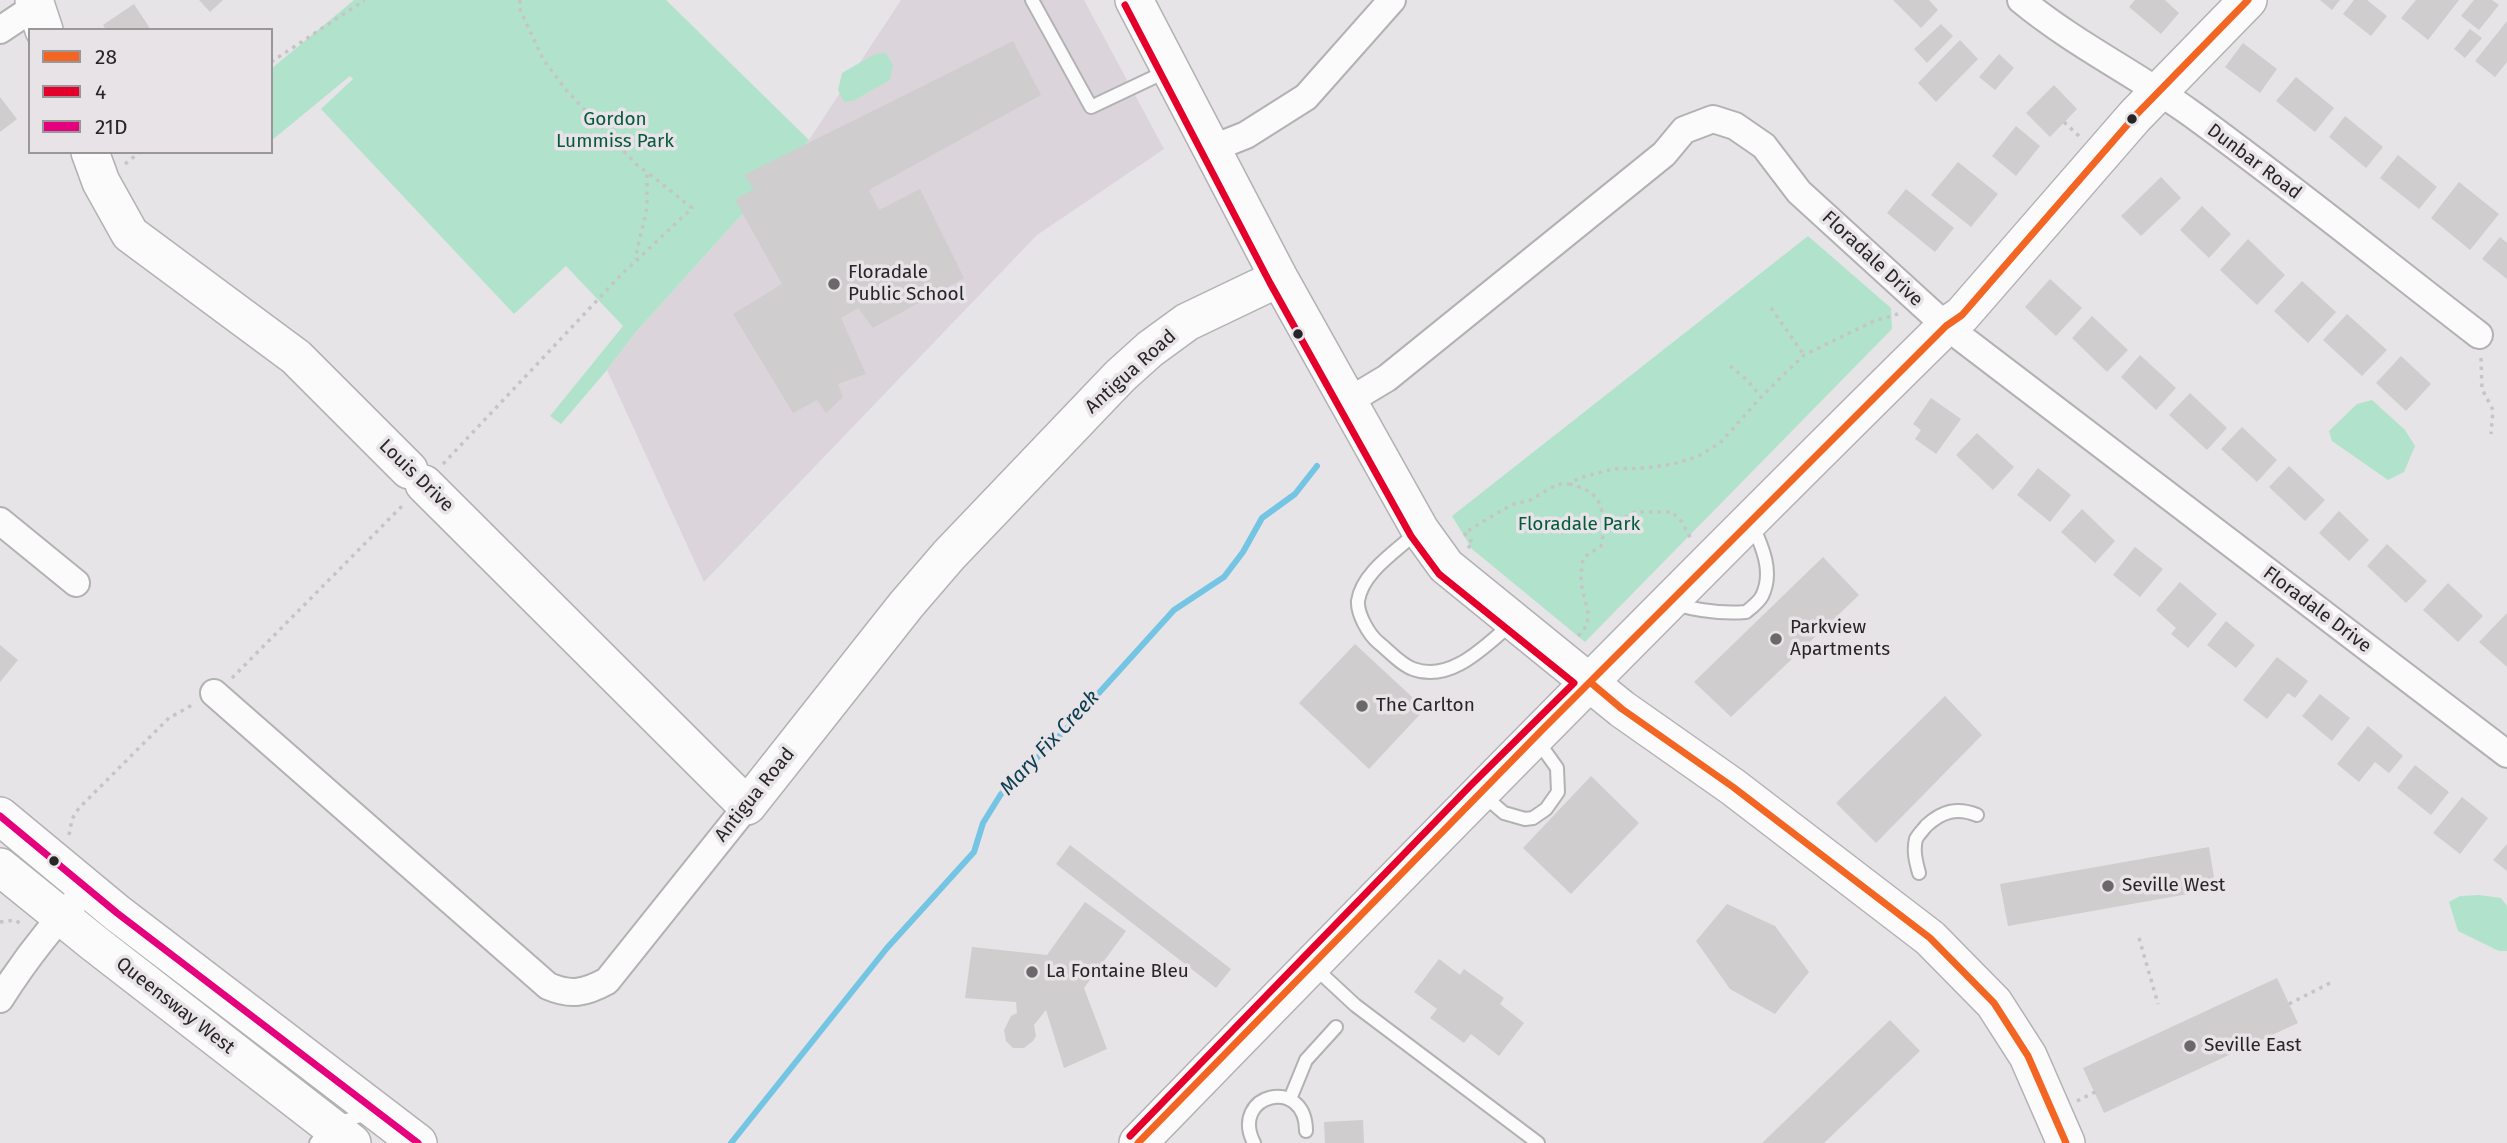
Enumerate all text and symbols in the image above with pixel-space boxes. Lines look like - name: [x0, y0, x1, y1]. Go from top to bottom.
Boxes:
- legend: [28, 28, 273, 154]
- text: 28: [95, 44, 117, 70]
- text: 4: [95, 79, 106, 105]
- park label: Gordon Lummiss Park: [556, 109, 674, 153]
- unlabelled marker: [2125, 112, 2139, 126]
- text: 21D: [95, 114, 128, 140]
- street label: Dunbar Road: [2202, 119, 2306, 205]
- street label: Floradale Drive: [1817, 206, 1927, 312]
- place label: Floradale Public School: [848, 262, 964, 306]
- marker: Floradale Public School: [826, 276, 842, 292]
- street label: Antigua Road: [1081, 325, 1181, 419]
- unlabelled marker: [1291, 327, 1305, 341]
- street label: Louis Drive: [374, 435, 458, 517]
- park label: Floradale Park: [1518, 514, 1640, 536]
- street label: Floradale Drive: [2258, 562, 2376, 658]
- place label: Parkview Apartments: [1790, 617, 1890, 661]
- marker: Parkview Apartments: [1768, 631, 1784, 647]
- water label: Mary Fix Creek: [995, 685, 1105, 801]
- place label: The Carlton: [1376, 695, 1475, 717]
- marker: The Carlton: [1354, 698, 1370, 714]
- street label: Antigua Road: [710, 743, 800, 847]
- unlabelled marker: [47, 854, 61, 868]
- place label: Seville West: [2122, 875, 2225, 897]
- marker: Seville West: [2100, 878, 2116, 894]
- street label: Queensway West: [111, 953, 239, 1059]
- place label: La Fontaine Bleu: [1046, 961, 1189, 983]
- marker: La Fontaine Bleu: [1024, 964, 1040, 980]
- place label: Seville East: [2204, 1035, 2302, 1057]
- marker: Seville East: [2182, 1038, 2198, 1054]

